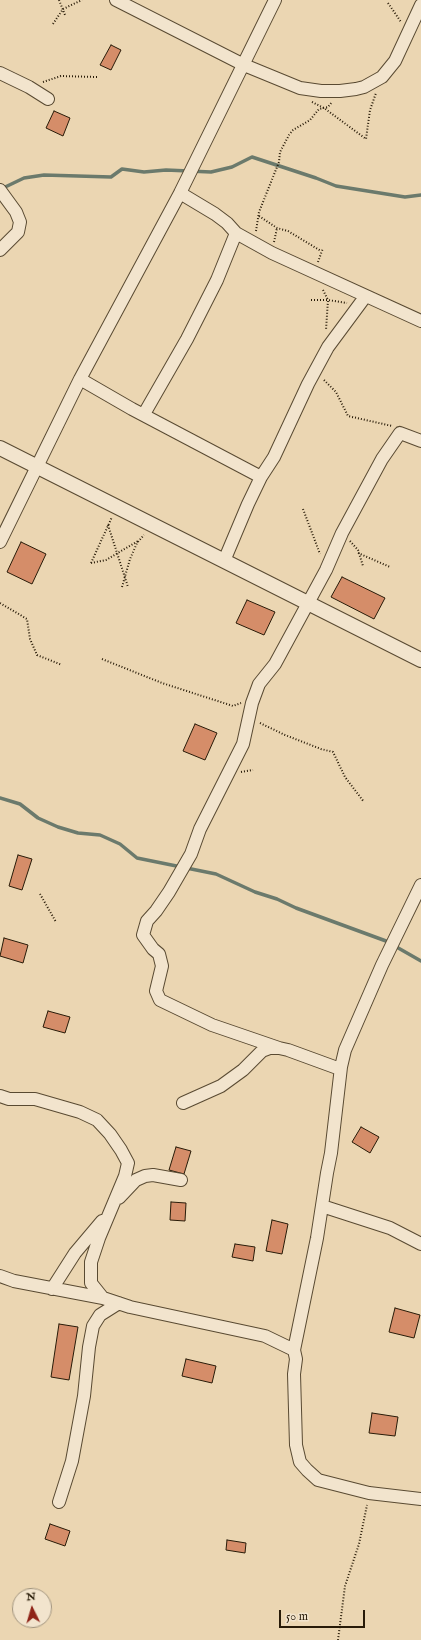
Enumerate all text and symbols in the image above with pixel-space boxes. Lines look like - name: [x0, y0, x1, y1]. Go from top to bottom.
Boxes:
- north arrow: [12, 1588, 52, 1628]
- text: N: [26, 1590, 36, 1604]
- scale bar: [281, 1602, 367, 1628]
- text: 50 m: [286, 1609, 308, 1624]

